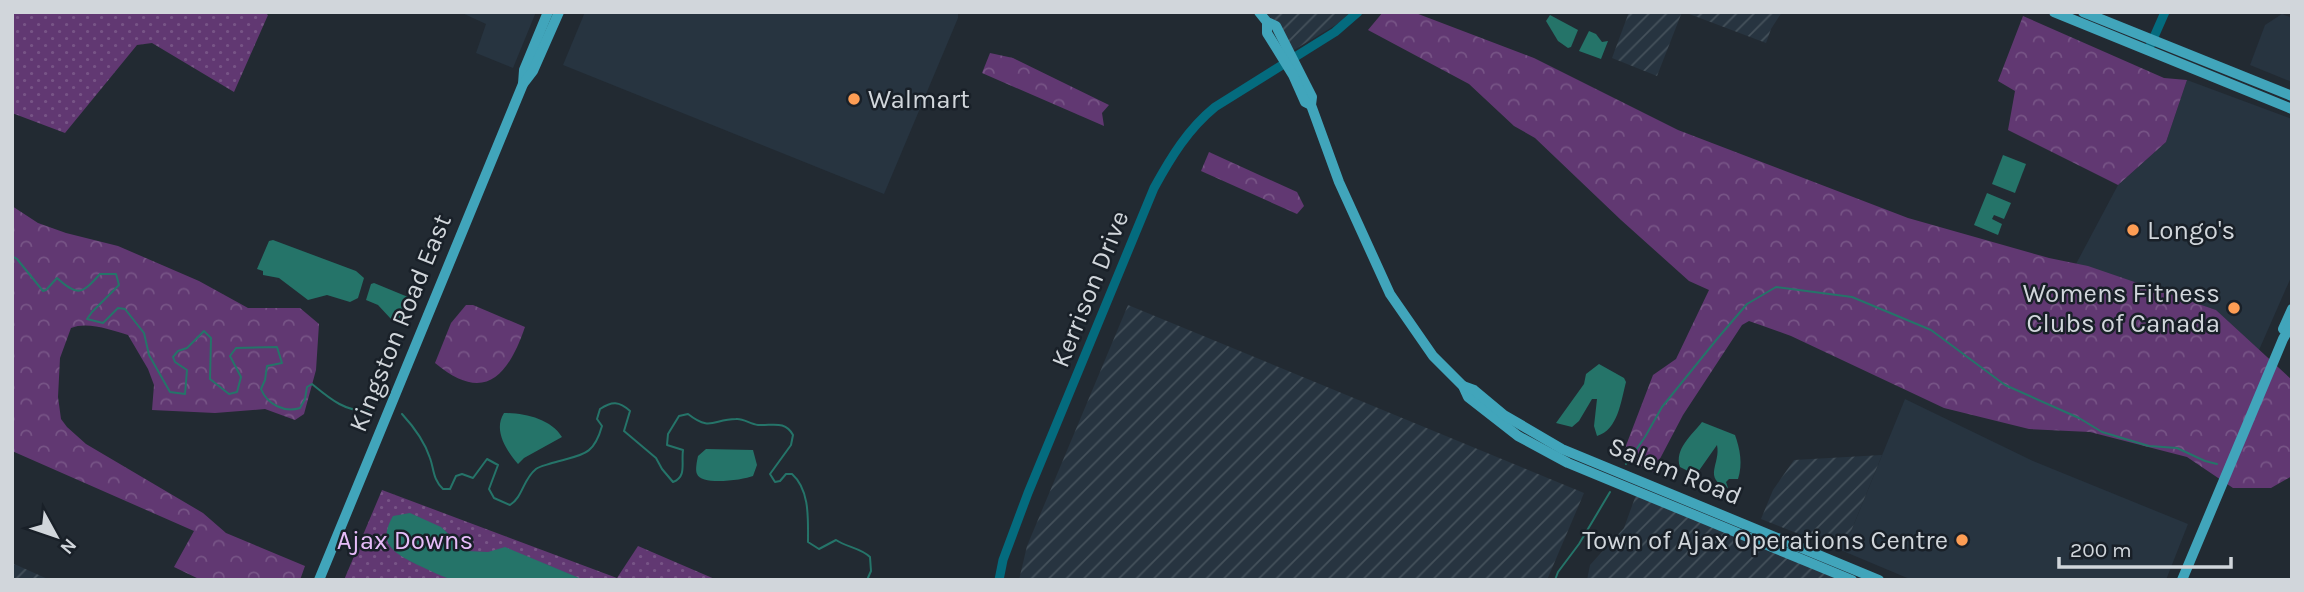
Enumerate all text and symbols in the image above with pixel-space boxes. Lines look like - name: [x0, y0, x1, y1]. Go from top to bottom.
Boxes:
- place label: Walmart: [868, 84, 970, 115]
- marker: Walmart: [846, 91, 862, 107]
- street label: Kerrison Drive: [1045, 206, 1135, 372]
- street label: Kingston Road East: [342, 210, 458, 436]
- place label: Longo's: [2147, 215, 2235, 246]
- marker: Longo's: [2125, 222, 2141, 238]
- place label: Womens Fitness Clubs of Canada: [2023, 278, 2220, 339]
- marker: Womens Fitness Clubs of Canada: [2226, 300, 2242, 316]
- street label: Salem Road: [1604, 430, 1746, 512]
- north arrow: [21, 501, 91, 571]
- park label: Ajax Downs: [337, 525, 473, 556]
- place label: Town of Ajax Operations Centre: [1582, 525, 1948, 556]
- scale bar: [2059, 526, 2230, 570]
- marker: Town of Ajax Operations Centre: [1954, 532, 1970, 548]
- text: N: [55, 534, 81, 559]
- text: 200 m: [2070, 538, 2132, 562]

